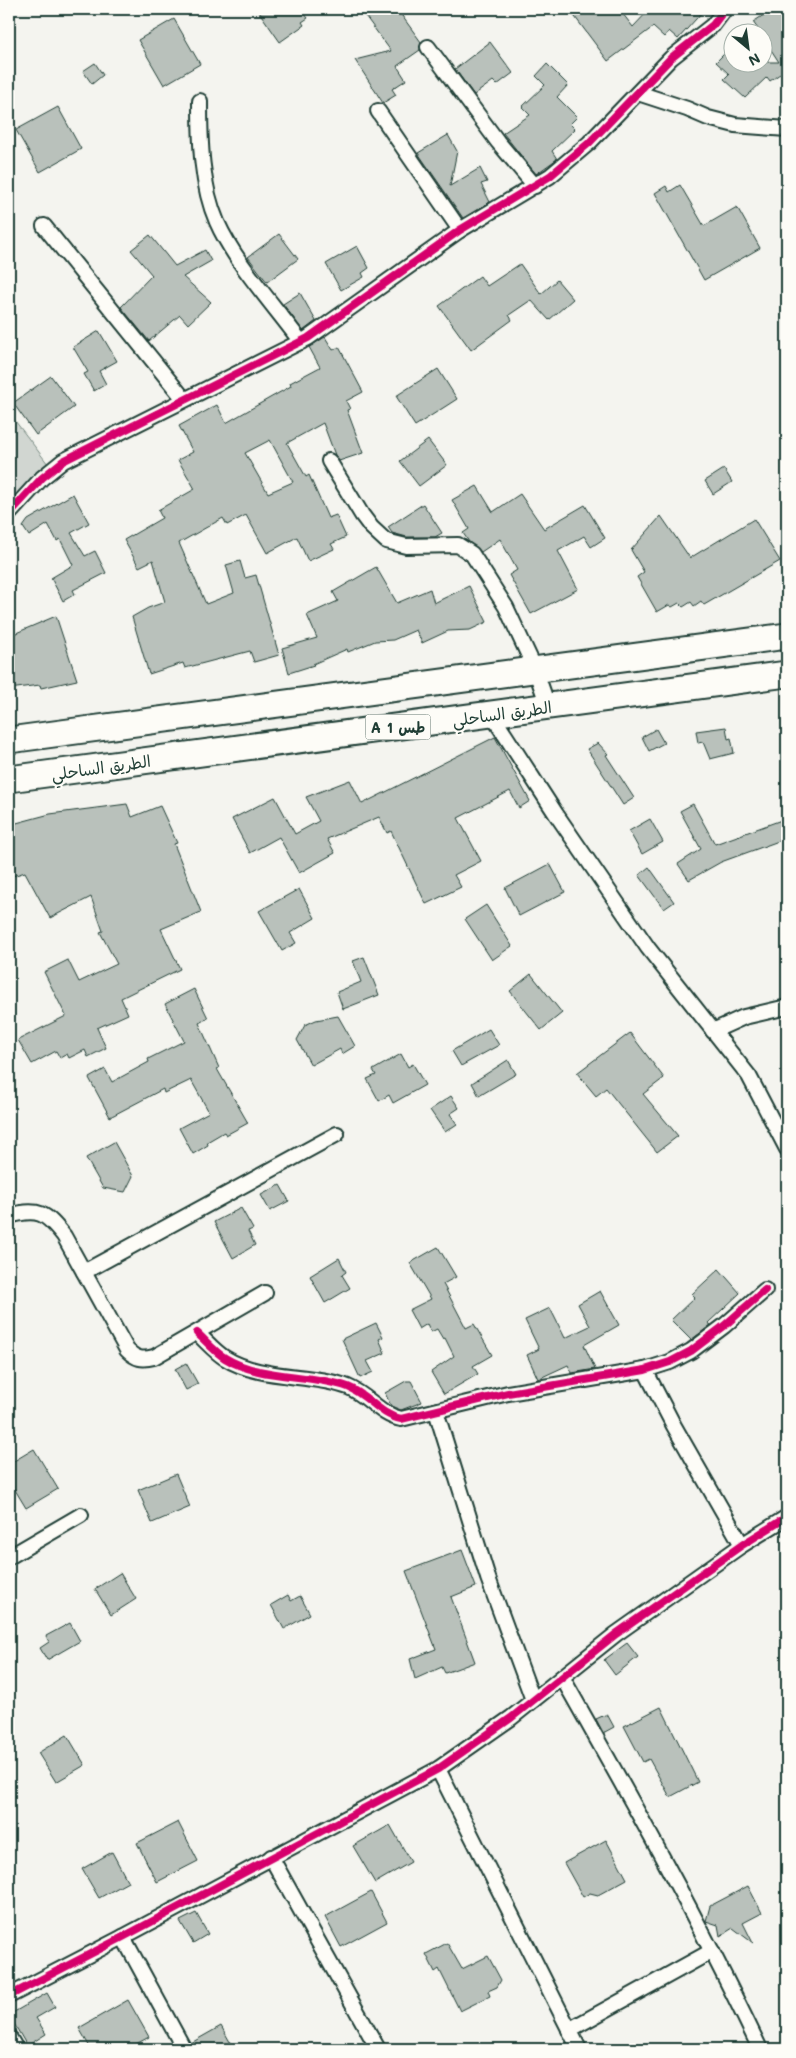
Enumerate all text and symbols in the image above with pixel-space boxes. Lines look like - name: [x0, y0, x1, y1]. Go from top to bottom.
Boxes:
- north arrow: [724, 22, 774, 72]
- text: N: [745, 49, 764, 71]
- street label: الطريق الساحلي: [451, 696, 554, 735]
- road number: A 1 طس: [366, 714, 430, 740]
- street label: الطريق الساحلي: [50, 750, 153, 789]

